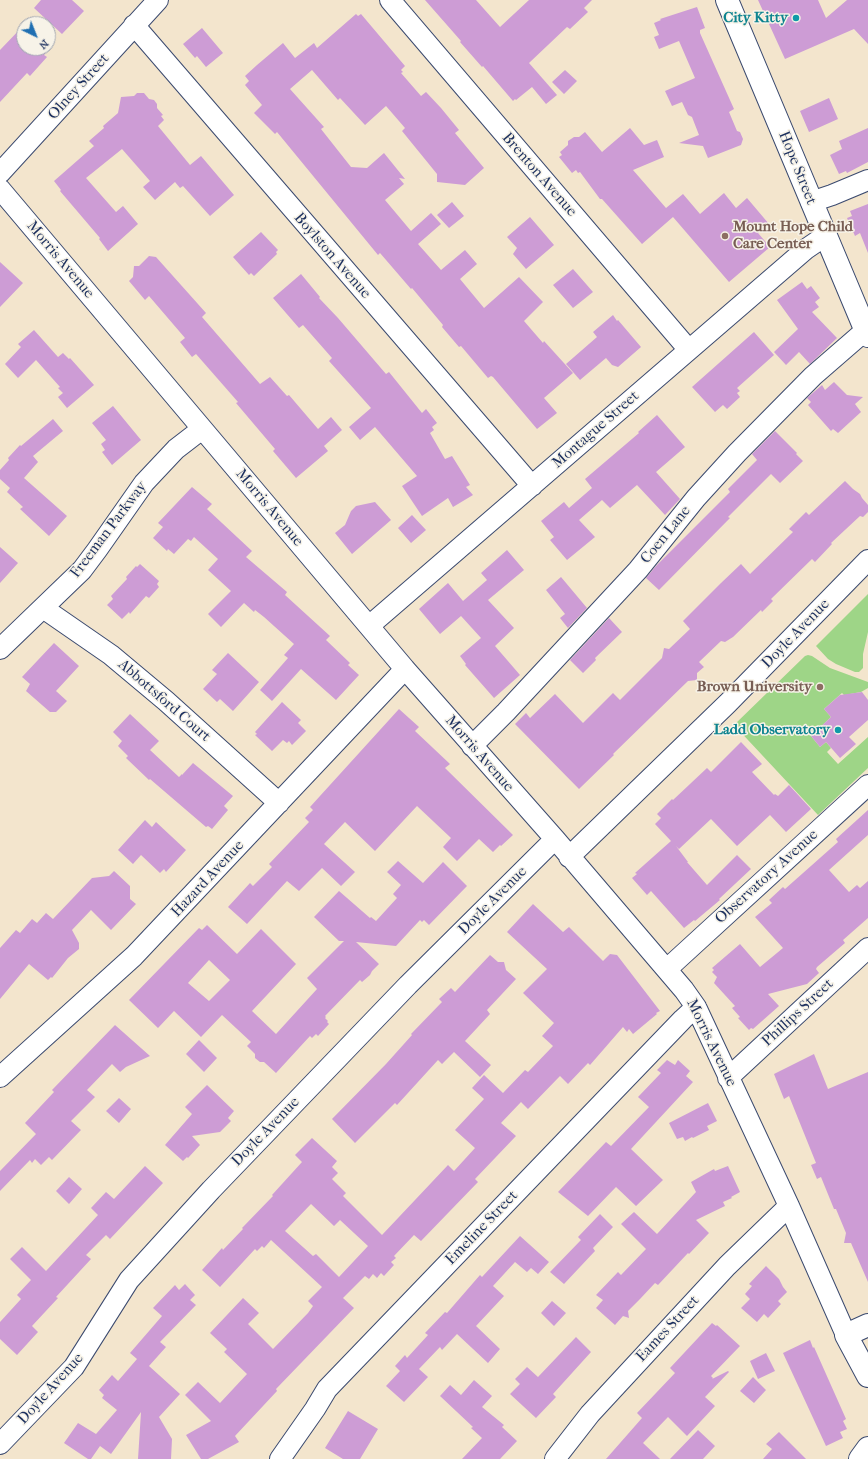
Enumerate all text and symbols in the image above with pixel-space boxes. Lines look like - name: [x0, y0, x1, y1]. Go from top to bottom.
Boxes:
- place label: City Kitty: [723, 9, 788, 27]
- marker: City Kitty: [791, 13, 801, 23]
- north arrow: [16, 16, 56, 56]
- text: N: [36, 37, 51, 52]
- street label: Olney Street: [45, 50, 113, 124]
- street label: Brenton Avenue: [498, 129, 580, 221]
- street label: Hope Street: [774, 129, 820, 207]
- street label: Boylston Avenue: [290, 209, 374, 303]
- street label: Morris Avenue: [22, 218, 98, 302]
- place label: Mount Hope Child Care Center: [733, 218, 853, 253]
- marker: Mount Hope Child Care Center: [720, 231, 730, 241]
- street label: Montague Street: [549, 388, 643, 472]
- street label: Morris Avenue: [231, 466, 307, 550]
- street label: Freeman Parkway: [67, 478, 151, 582]
- street label: Coen Lane: [637, 502, 695, 568]
- street label: Doyle Avenue: [758, 596, 834, 672]
- street label: Abbottsford Court: [114, 656, 214, 746]
- place label: Brown University: [697, 678, 812, 696]
- marker: Brown University: [815, 682, 825, 692]
- street label: Morris Avenue: [441, 712, 517, 796]
- place label: Ladd Observatory: [714, 721, 830, 739]
- marker: Ladd Observatory: [833, 725, 843, 735]
- street label: Observatory Avenue: [712, 826, 822, 928]
- street label: Hazard Avenue: [168, 837, 248, 921]
- street label: Doyle Avenue: [455, 863, 531, 939]
- street label: Phillips Street: [759, 975, 837, 1051]
- street label: Morris Avenue: [682, 996, 740, 1090]
- street label: Doyle Avenue: [228, 1094, 304, 1170]
- street label: Emeline Street: [442, 1187, 522, 1269]
- street label: Eames Street: [633, 1292, 703, 1366]
- street label: Doyle Avenue: [14, 1350, 88, 1428]

